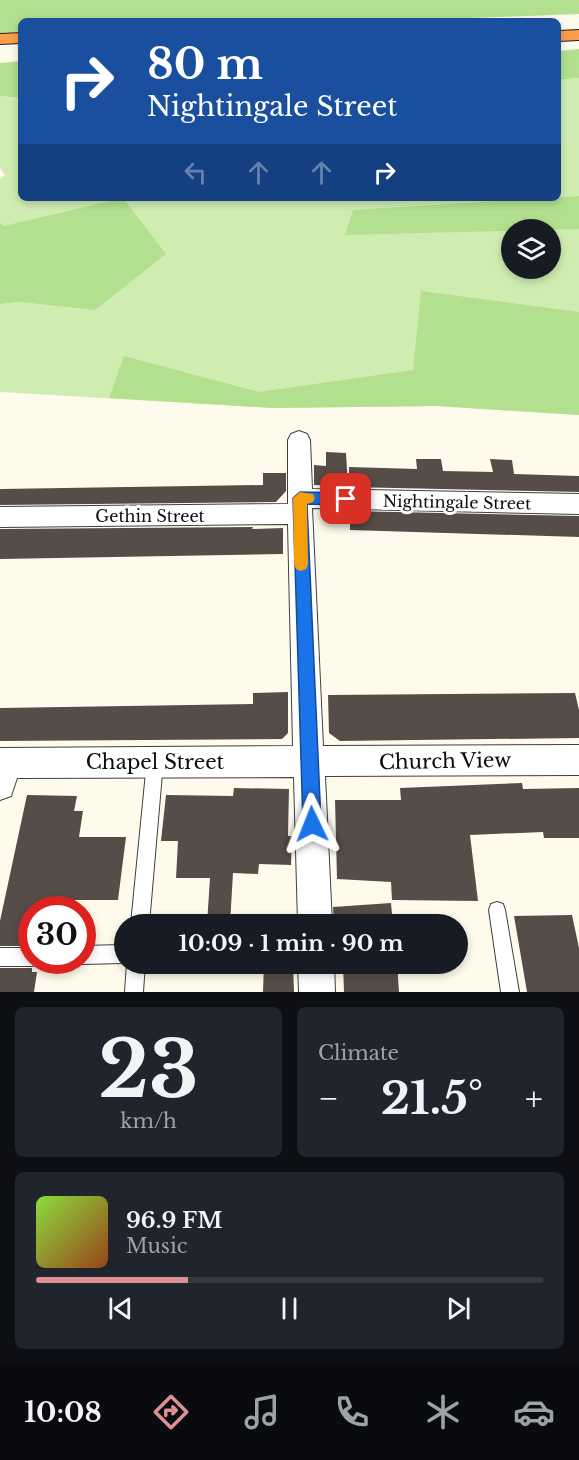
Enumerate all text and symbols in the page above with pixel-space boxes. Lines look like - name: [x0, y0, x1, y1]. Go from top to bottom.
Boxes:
- text: 80 m: [147, 38, 263, 90]
- icon: right: [48, 42, 126, 120]
- text: Nightingale Street: [147, 90, 397, 123]
- icon: left: [179, 156, 212, 189]
- icon: ahead: [242, 156, 275, 189]
- icon: ahead: [305, 156, 338, 189]
- icon: right: [368, 156, 401, 189]
- map controls: [501, 219, 561, 279]
- button: layers: [501, 219, 561, 279]
- pin: [320, 473, 371, 524]
- icon: arrive: [329, 482, 362, 515]
- street label: Nightingale Street: [383, 491, 531, 513]
- street label: Gethin Street: [95, 506, 205, 526]
- street label: Church View: [379, 748, 511, 774]
- street label: Chapel Street: [86, 750, 225, 774]
- position arrow: [280, 792, 344, 856]
- speed limit sign: 30: [18, 896, 96, 974]
- text: 10:09 · 1 min · 90 m: [179, 930, 404, 957]
- text: 23: [98, 1021, 199, 1118]
- text: Climate: [318, 1041, 399, 1065]
- text: 21.5°: [381, 1070, 483, 1126]
- text: −: [318, 1078, 339, 1119]
- text: +: [525, 1078, 543, 1119]
- text: km/h: [120, 1109, 177, 1133]
- text: 96.9 FM: [126, 1207, 222, 1234]
- text: Music: [126, 1234, 187, 1258]
- icon: previous: [104, 1292, 137, 1325]
- icon: pause: [273, 1292, 306, 1325]
- icon: next: [442, 1292, 475, 1325]
- icon: directions: [150, 1391, 192, 1433]
- icon: music: [241, 1391, 283, 1433]
- icon: phone: [331, 1391, 373, 1433]
- icon: climate: [422, 1391, 464, 1433]
- icon: car: [513, 1391, 555, 1433]
- text: 10:08: [24, 1396, 102, 1429]

